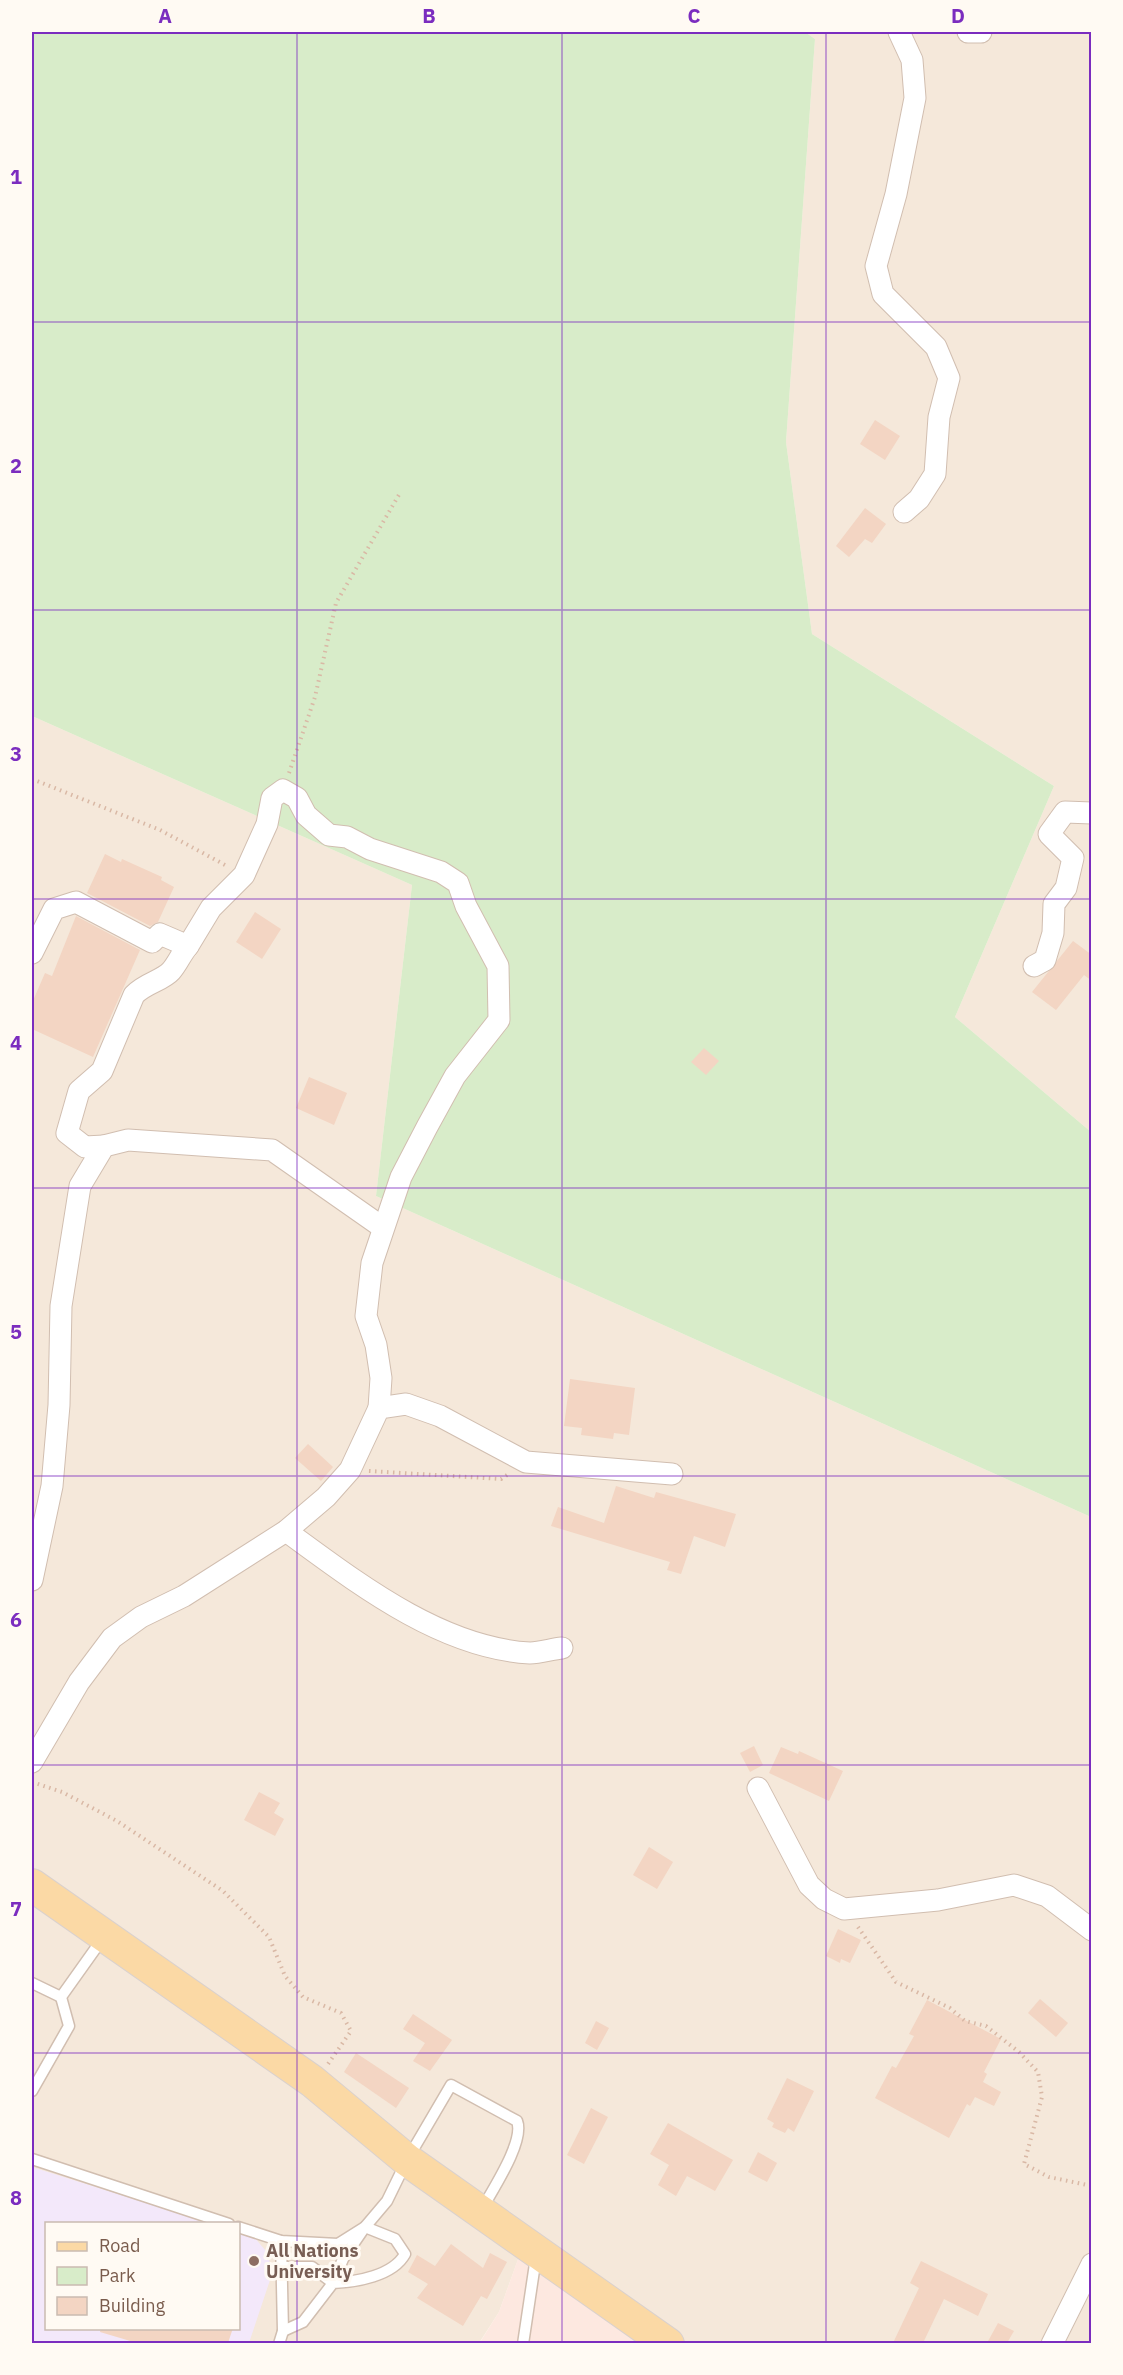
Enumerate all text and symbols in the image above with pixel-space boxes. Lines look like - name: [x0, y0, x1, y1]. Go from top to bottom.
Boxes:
- text: A: [158, 2, 172, 29]
- text: B: [422, 2, 436, 29]
- text: C: [687, 2, 701, 29]
- text: D: [951, 2, 965, 29]
- text: 1: [10, 163, 22, 190]
- text: 2: [10, 452, 22, 479]
- text: 3: [10, 740, 22, 767]
- text: 4: [10, 1029, 22, 1056]
- text: 5: [10, 1318, 22, 1345]
- text: 6: [10, 1606, 22, 1633]
- text: 7: [10, 1895, 22, 1922]
- text: 8: [10, 2184, 22, 2211]
- legend: [45, 2222, 240, 2330]
- text: Road: [99, 2234, 140, 2257]
- place label: All Nations University: [266, 2239, 359, 2283]
- marker: All Nations University: [247, 2254, 261, 2268]
- text: Park: [99, 2264, 136, 2287]
- text: Building: [99, 2294, 166, 2317]

